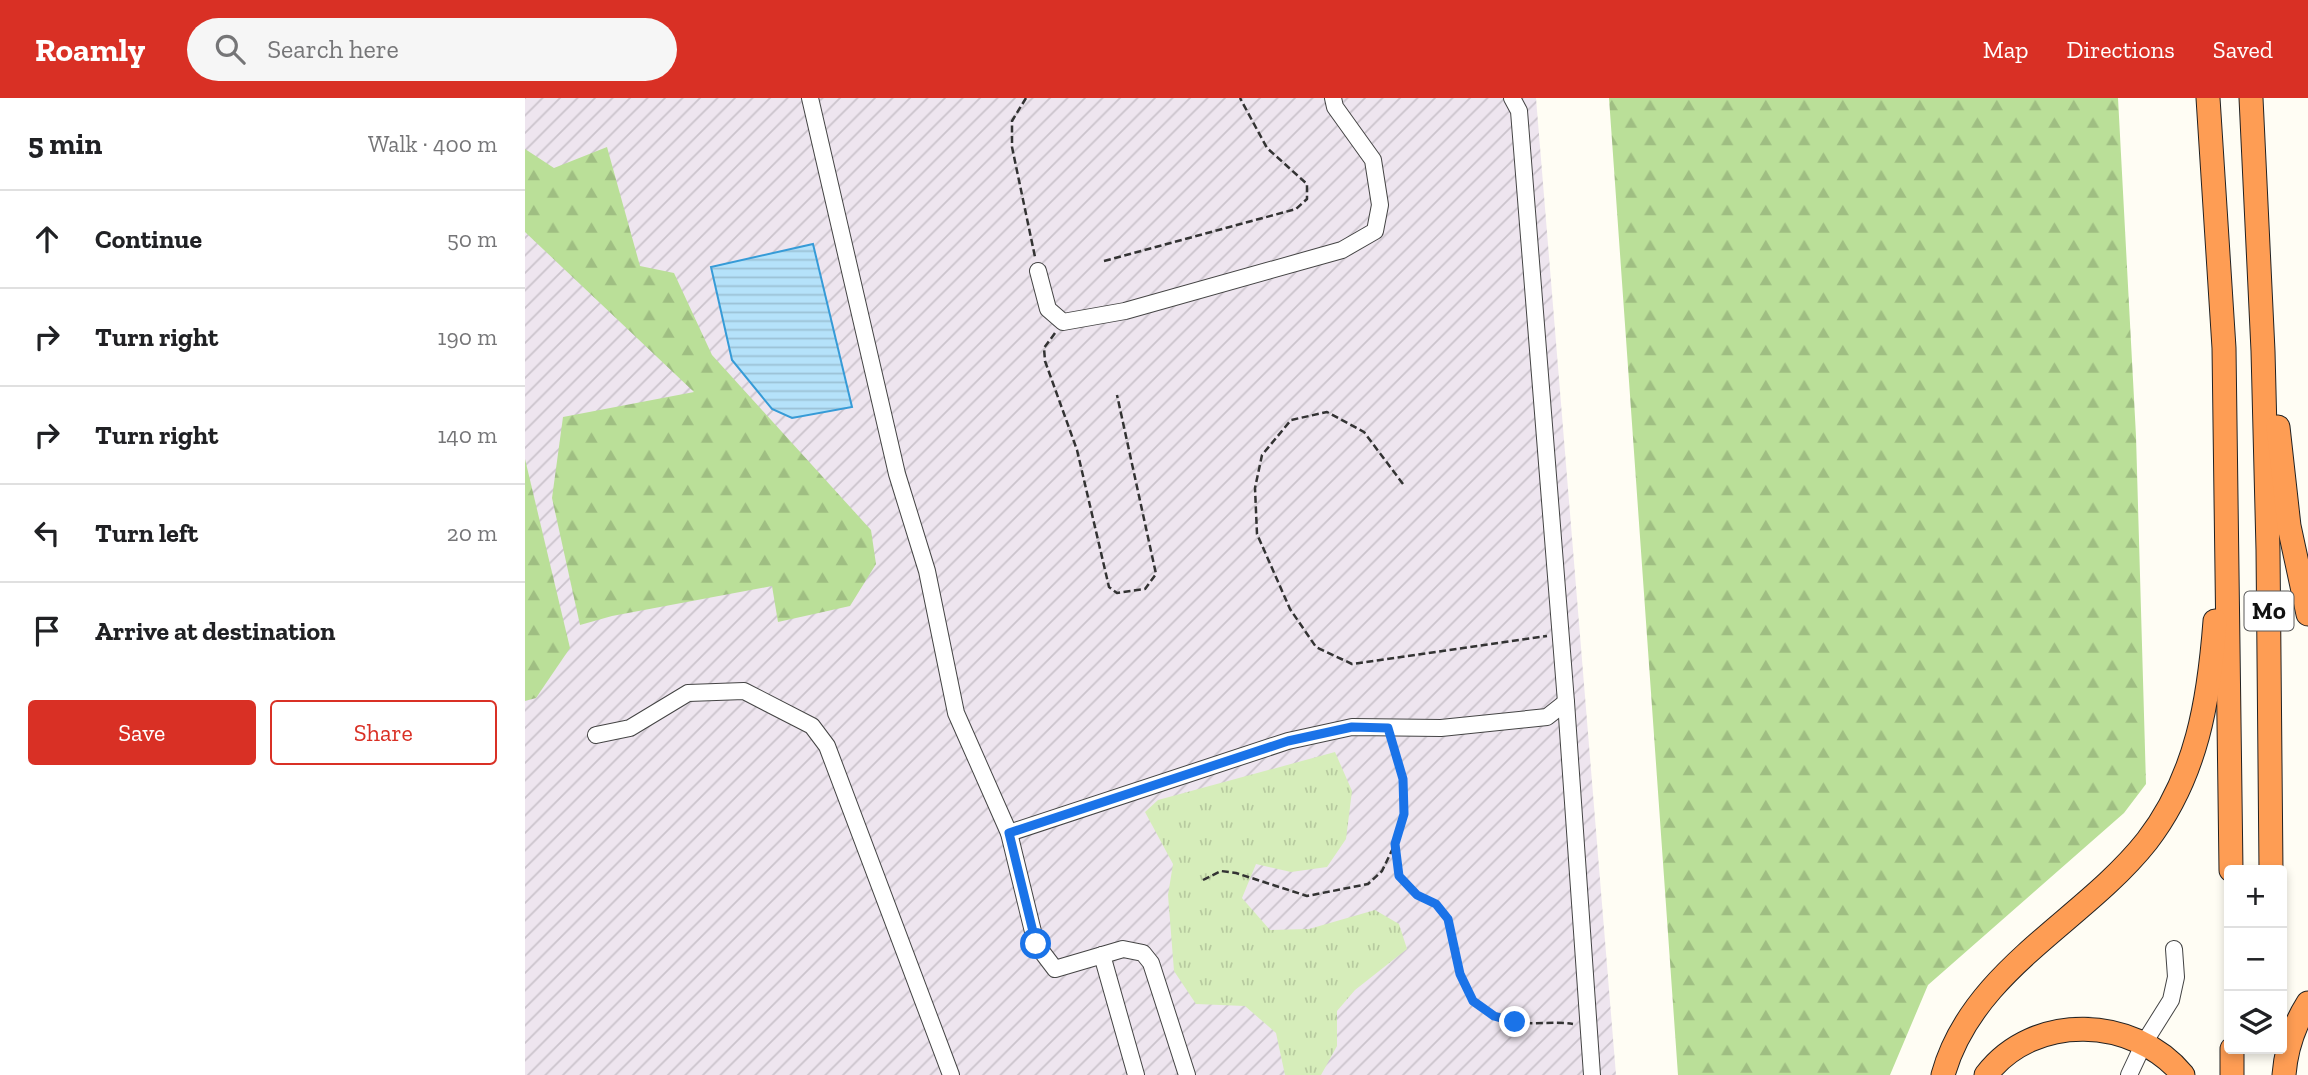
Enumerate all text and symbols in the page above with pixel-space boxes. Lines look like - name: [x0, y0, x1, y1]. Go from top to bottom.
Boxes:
- search box: [187, 18, 677, 81]
- text: Roamly: [35, 30, 145, 69]
- icon: search: [211, 30, 249, 68]
- text: Search here: [267, 33, 399, 65]
- text: Map: [1983, 35, 2029, 64]
- text: Directions: [2067, 35, 2175, 64]
- text: Saved: [2213, 35, 2273, 64]
- text: 5 min: [28, 126, 102, 162]
- text: Walk · 400 m: [368, 130, 497, 158]
- icon: ahead: [28, 220, 66, 258]
- text: Continue: [95, 223, 202, 255]
- text: 50 m: [447, 225, 497, 253]
- icon: right: [28, 318, 66, 356]
- text: Turn right: [95, 321, 218, 353]
- text: 190 m: [438, 323, 497, 351]
- icon: right: [28, 416, 66, 454]
- text: Turn right: [95, 419, 218, 451]
- text: 140 m: [437, 421, 497, 449]
- icon: left: [28, 514, 66, 552]
- text: Turn left: [95, 517, 198, 549]
- text: 20 m: [447, 519, 497, 547]
- road number: M0: [2245, 592, 2293, 631]
- icon: arrive: [28, 612, 66, 650]
- text: Arrive at destination: [95, 615, 335, 647]
- button: Save: [28, 700, 256, 765]
- button: Share: [270, 700, 497, 765]
- map controls: [2224, 865, 2287, 1054]
- button: +: [2224, 865, 2287, 928]
- route start: [1020, 928, 1051, 959]
- button: −: [2224, 928, 2287, 991]
- button: layers: [2224, 991, 2287, 1054]
- route end: [1499, 1006, 1530, 1037]

